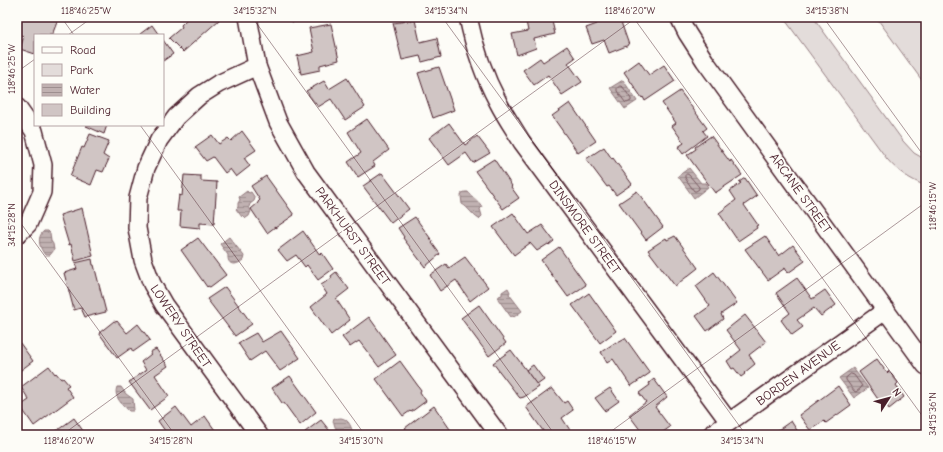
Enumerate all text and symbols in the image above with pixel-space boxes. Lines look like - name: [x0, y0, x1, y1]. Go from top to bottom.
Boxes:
- text: 118°46'25"W: [61, 5, 111, 17]
- text: 34°15'32"N: [233, 5, 277, 17]
- text: 34°15'34"N: [425, 5, 467, 17]
- text: 118°46'20"W: [605, 5, 656, 17]
- text: 34°15'38"N: [805, 5, 849, 17]
- legend: [34, 34, 164, 126]
- text: Road: [70, 43, 96, 57]
- text: 118°46'25"W: [6, 44, 18, 94]
- text: Park: [70, 63, 93, 77]
- text: Water: [70, 83, 100, 97]
- text: Building: [70, 103, 111, 117]
- street label: ARCANE STREET: [767, 150, 835, 236]
- street label: DINSMORE STREET: [546, 177, 624, 277]
- text: 118°46'15"W: [927, 181, 939, 230]
- street label: PARKHURST STREET: [312, 184, 394, 288]
- text: 34°15'28"N: [6, 203, 18, 247]
- street label: LOWERY STREET: [148, 281, 215, 371]
- street label: BORDEN AVENUE: [753, 337, 843, 409]
- north arrow: [869, 378, 909, 418]
- text: N: [889, 386, 904, 399]
- text: 34°15'36"N: [927, 392, 939, 436]
- text: 118°46'20"W: [44, 435, 95, 447]
- text: 34°15'28"N: [149, 435, 193, 447]
- text: 34°15'30"N: [339, 435, 383, 447]
- text: 118°46'15"W: [588, 435, 637, 447]
- text: 34°15'34"N: [721, 435, 763, 447]

